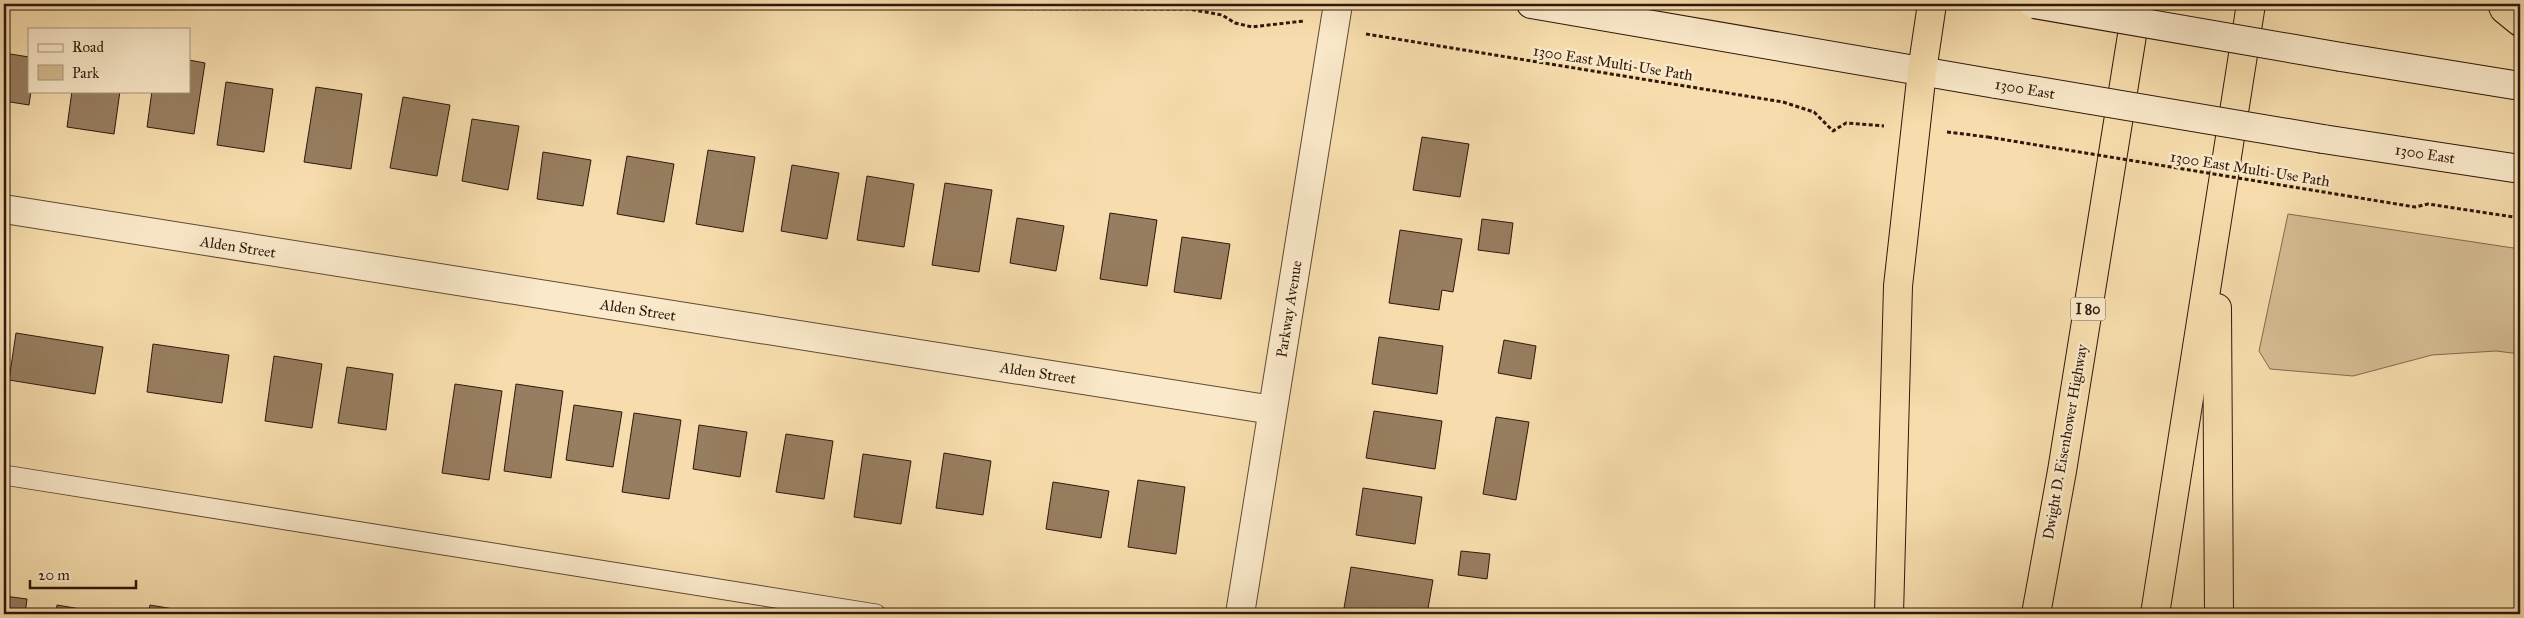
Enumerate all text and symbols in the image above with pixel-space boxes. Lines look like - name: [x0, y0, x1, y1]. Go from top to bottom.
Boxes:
- legend: [28, 28, 190, 92]
- text: Road: [72, 38, 104, 56]
- street label: 1300 East Multi-Use Path: [1532, 41, 1695, 85]
- text: Park: [72, 64, 99, 82]
- street label: 1300 East: [1994, 75, 2057, 103]
- street label: 1300 East: [2394, 140, 2457, 168]
- street label: 1300 East Multi-Use Path: [2169, 147, 2332, 191]
- street label: Alden Street: [198, 232, 278, 262]
- street label: Parkway Avenue: [1272, 259, 1306, 359]
- street label: Alden Street: [598, 295, 678, 325]
- road number: I 80: [2070, 298, 2106, 320]
- street label: Dwight D. Eisenhower Highway: [2039, 342, 2091, 541]
- street label: Alden Street: [998, 358, 1078, 388]
- scale bar: [30, 558, 136, 590]
- text: 20 m: [38, 566, 70, 584]

